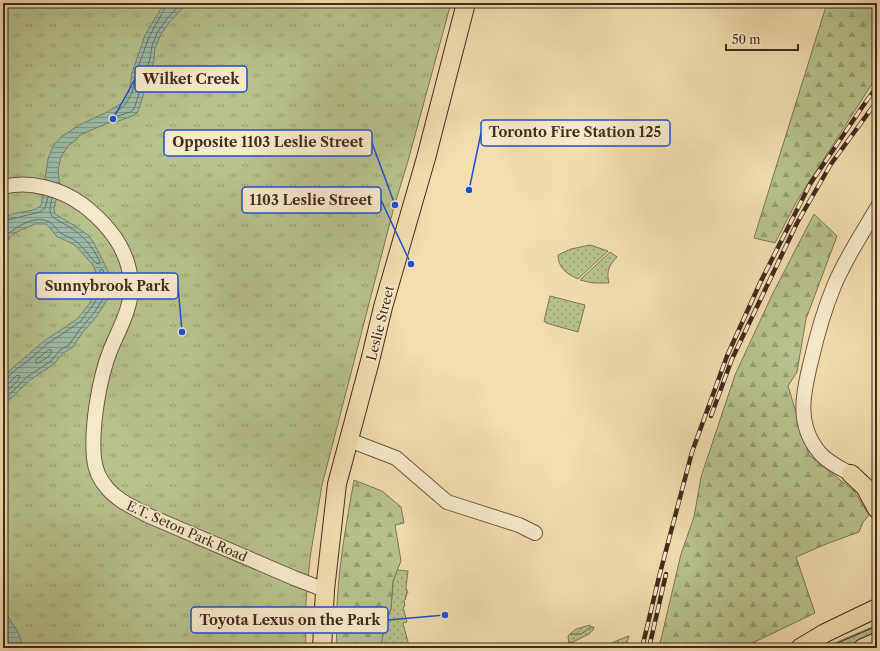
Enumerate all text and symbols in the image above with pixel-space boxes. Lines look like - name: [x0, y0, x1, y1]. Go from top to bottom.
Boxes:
- scale bar: [726, 26, 798, 52]
- text: 50 m: [732, 32, 761, 47]
- callout: Wilket Creek: [135, 66, 247, 92]
- text: Wilket Creek: [142, 70, 240, 88]
- callout: Toronto Fire Station 125: [481, 120, 670, 146]
- text: Toronto Fire Station 125: [489, 123, 661, 141]
- callout: Opposite 1103 Leslie Street: [164, 130, 372, 156]
- text: Opposite 1103 Leslie Street: [172, 133, 364, 151]
- callout: 1103 Leslie Street: [242, 187, 381, 213]
- text: 1103 Leslie Street: [250, 191, 373, 209]
- callout: Sunnybrook Park: [36, 273, 178, 299]
- text: Sunnybrook Park: [44, 277, 170, 295]
- street label: Leslie Street: [363, 283, 397, 362]
- street label: E.T. Seton Park Road: [124, 497, 250, 565]
- callout: Toyota Lexus on the Park: [191, 607, 388, 633]
- text: Toyota Lexus on the Park: [200, 611, 381, 629]

